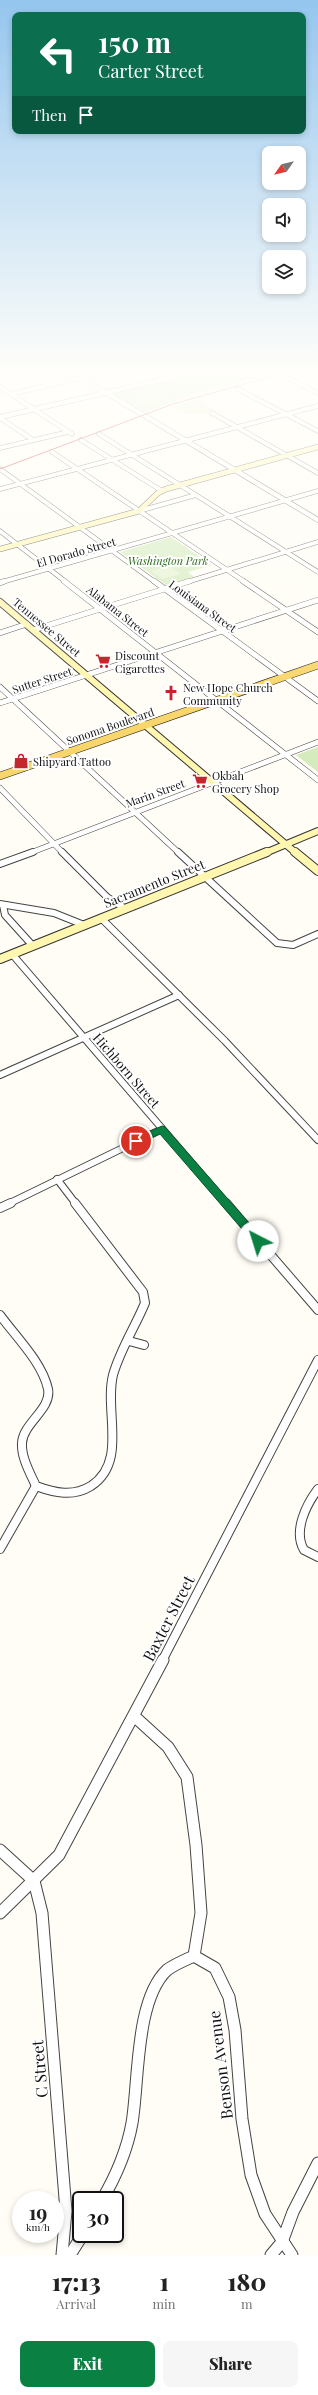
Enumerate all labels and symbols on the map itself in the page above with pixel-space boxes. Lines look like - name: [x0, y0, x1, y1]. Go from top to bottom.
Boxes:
- north arrow: [262, 146, 306, 190]
- street label: El Dorado Street: [35, 534, 117, 570]
- park label: Washington Park: [128, 553, 209, 568]
- street label: Louisiana Street: [166, 576, 240, 636]
- street label: Alabama Street: [83, 582, 152, 640]
- street label: Tennessee Street: [10, 594, 84, 660]
- place label: Discount Cigarettes: [115, 648, 165, 676]
- supermarket icon: Discount Cigarettes: [94, 652, 112, 670]
- street label: Sutter Street: [10, 663, 74, 697]
- place label: New Hope Church Community: [183, 680, 273, 708]
- church icon: New Hope Church Community: [162, 684, 180, 702]
- street label: Sonoma Boulevard: [64, 704, 157, 748]
- shop icon: Shipyard Tattoo: [12, 752, 30, 770]
- place label: Shipyard Tattoo: [33, 754, 111, 769]
- place label: Okbah Grocery Shop: [212, 768, 279, 796]
- supermarket icon: Okbah Grocery Shop: [191, 772, 209, 790]
- street label: Marin Street: [123, 775, 187, 811]
- street label: Sacramento Street: [101, 855, 208, 911]
- street label: Hichborn Street: [90, 1029, 164, 1111]
- pin: [119, 1124, 153, 1158]
- position arrow: [237, 1220, 279, 1262]
- street label: Baxter Street: [137, 1571, 199, 1665]
- street label: Benson Avenue: [203, 2009, 237, 2121]
- street label: C Street: [26, 2039, 52, 2099]
- speed limit sign: 30: [72, 2191, 124, 2243]

